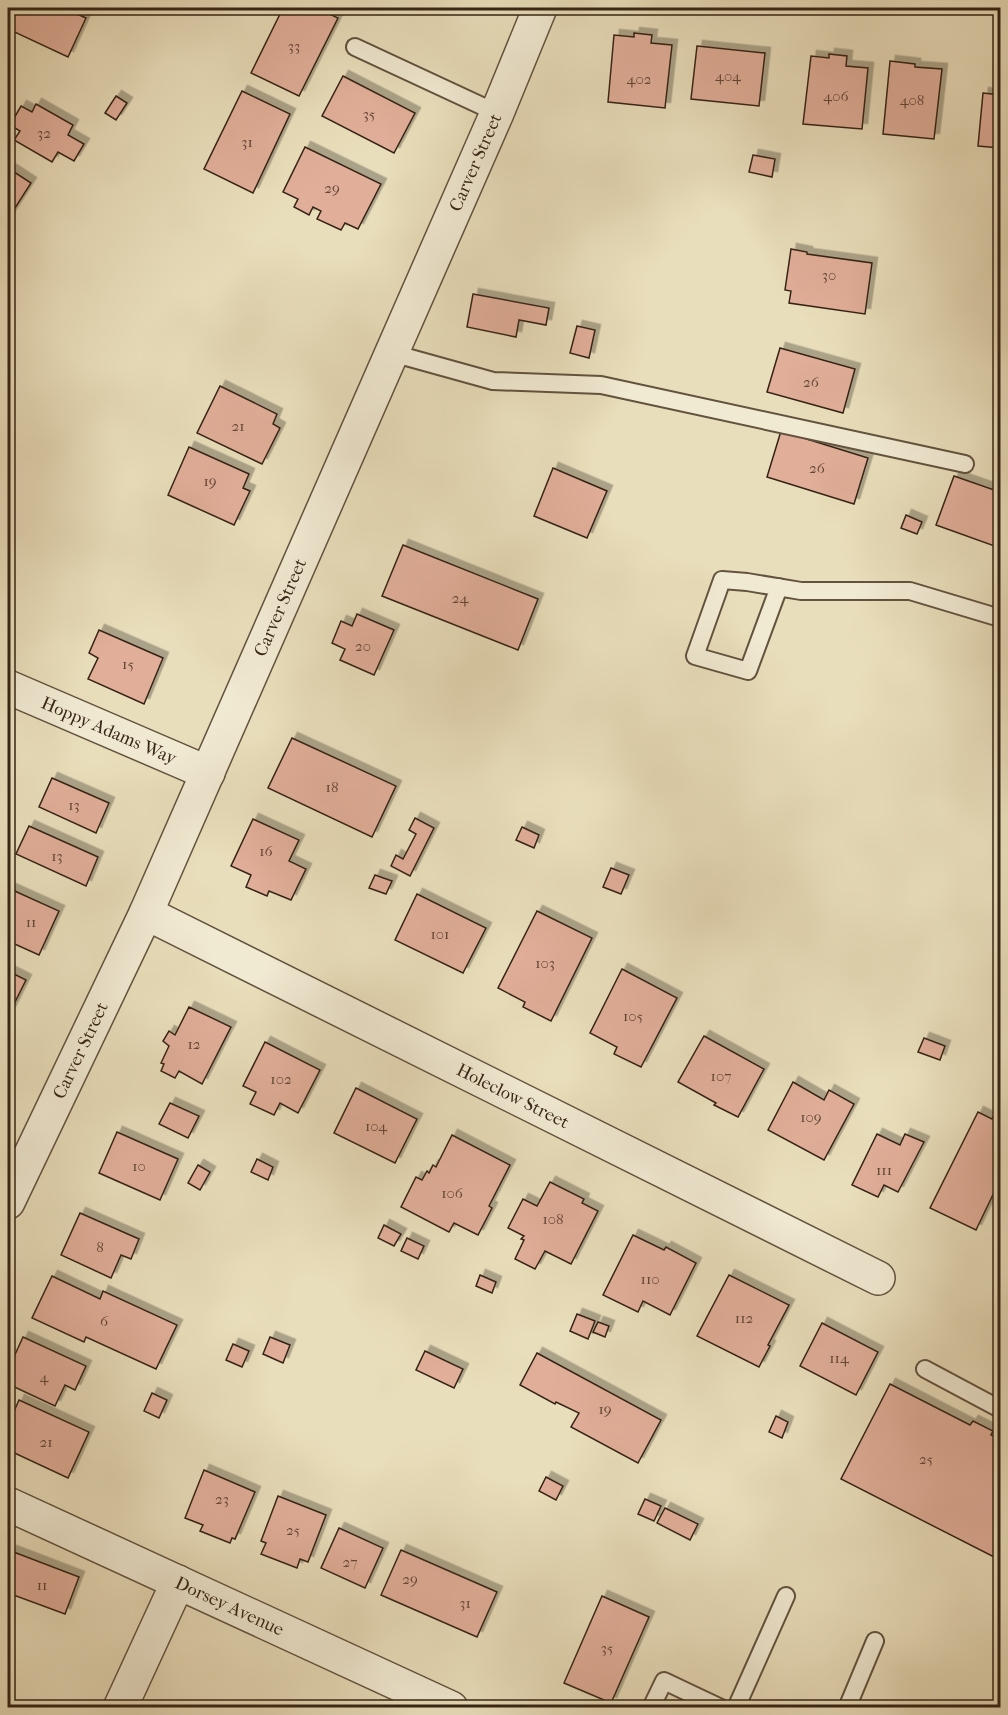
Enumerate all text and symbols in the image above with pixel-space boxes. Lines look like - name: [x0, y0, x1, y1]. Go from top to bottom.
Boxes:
- house number: 33: [288, 37, 300, 55]
- house number: 404: [715, 67, 742, 85]
- house number: 402: [627, 70, 652, 88]
- house number: 406: [823, 87, 849, 105]
- house number: 408: [900, 91, 924, 109]
- house number: 35: [363, 105, 375, 123]
- street label: Carver Street: [445, 110, 506, 215]
- house number: 32: [37, 124, 51, 142]
- house number: 31: [241, 133, 253, 151]
- house number: 29: [324, 179, 340, 197]
- house number: 30: [822, 266, 836, 284]
- house number: 26: [803, 373, 820, 391]
- house number: 21: [231, 417, 245, 435]
- house number: 26: [809, 459, 826, 477]
- house number: 19: [203, 472, 217, 490]
- street label: Carver Street: [249, 555, 311, 660]
- house number: 24: [452, 589, 469, 607]
- house number: 20: [355, 637, 371, 655]
- house number: 15: [122, 655, 134, 673]
- street label: Hoppy Adams Way: [38, 692, 181, 769]
- house number: 18: [326, 778, 338, 796]
- house number: 13: [68, 796, 80, 814]
- house number: 16: [259, 842, 274, 860]
- house number: 13: [51, 847, 63, 865]
- house number: 11: [26, 913, 36, 931]
- house number: 101: [431, 925, 449, 943]
- house number: 103: [535, 954, 555, 972]
- street label: Carver Street: [48, 998, 113, 1102]
- house number: 105: [623, 1007, 643, 1025]
- house number: 12: [187, 1035, 201, 1053]
- street label: Holeclow Street: [453, 1059, 573, 1133]
- house number: 107: [711, 1067, 731, 1085]
- house number: 102: [270, 1070, 292, 1088]
- house number: 109: [800, 1108, 822, 1126]
- house number: 104: [365, 1117, 388, 1135]
- house number: 10: [132, 1157, 146, 1175]
- house number: 111: [876, 1161, 892, 1179]
- house number: 106: [441, 1184, 464, 1202]
- house number: 108: [542, 1210, 564, 1228]
- house number: 8: [96, 1238, 104, 1256]
- house number: 110: [641, 1270, 659, 1288]
- house number: 112: [735, 1309, 753, 1327]
- house number: 6: [100, 1312, 109, 1330]
- house number: 114: [829, 1349, 850, 1367]
- house number: 4: [40, 1368, 50, 1386]
- house number: 19: [598, 1400, 612, 1418]
- house number: 21: [39, 1433, 53, 1451]
- house number: 25: [919, 1450, 933, 1468]
- house number: 23: [215, 1490, 229, 1508]
- house number: 25: [286, 1521, 300, 1539]
- house number: 27: [343, 1553, 357, 1571]
- house number: 29: [402, 1570, 418, 1588]
- street label: Dorsey Avenue: [172, 1572, 287, 1640]
- house number: 11: [37, 1576, 47, 1594]
- house number: 31: [459, 1594, 471, 1612]
- house number: 35: [601, 1639, 613, 1657]

